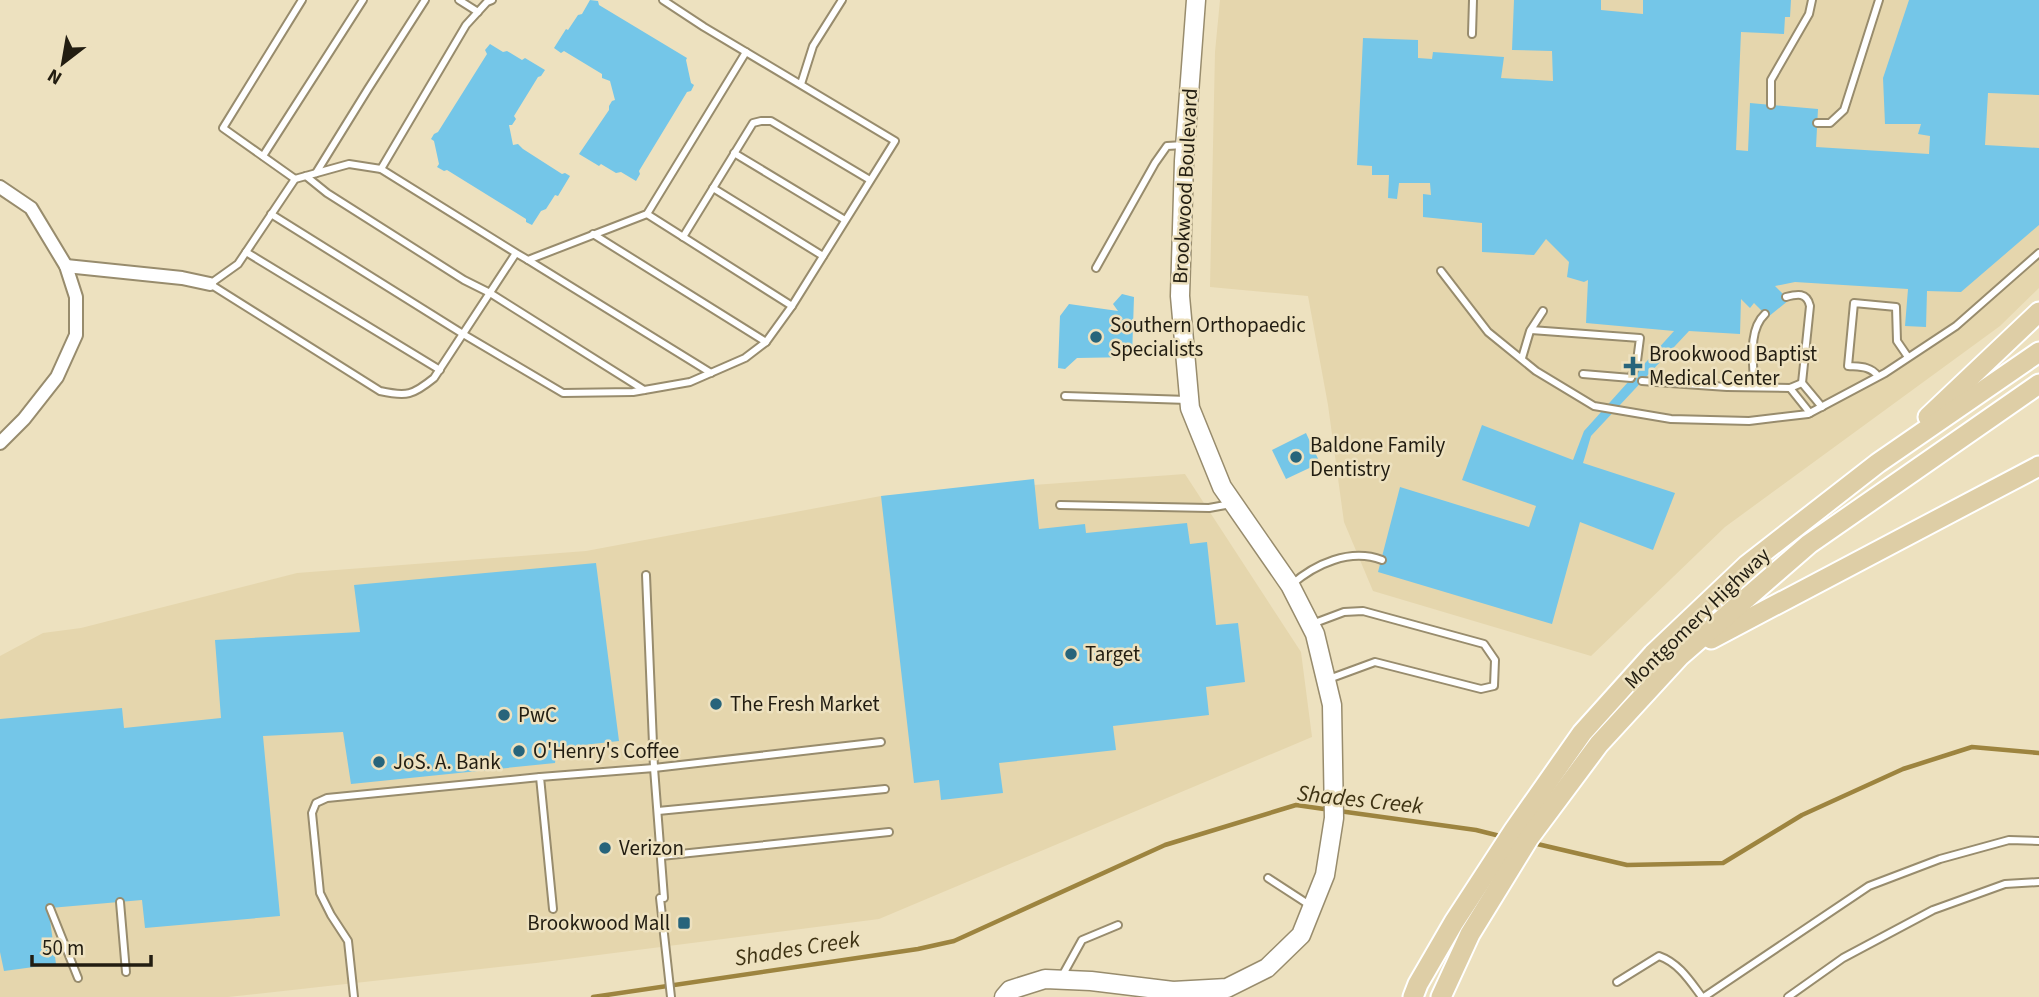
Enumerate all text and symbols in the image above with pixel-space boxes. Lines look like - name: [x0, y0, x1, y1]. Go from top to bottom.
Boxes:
- north arrow: [28, 28, 98, 98]
- text: N: [43, 61, 67, 91]
- street label: Brookwood Boulevard: [1165, 87, 1205, 285]
- place label: Southern Orthopaedic Specialists: [1110, 310, 1306, 364]
- marker: Southern Orthopaedic Specialists: [1088, 329, 1104, 345]
- place label: Brookwood Baptist Medical Center: [1649, 339, 1817, 393]
- marker: Brookwood Baptist Medical Center: [1623, 356, 1643, 376]
- place label: Baldone Family Dentistry: [1310, 430, 1446, 484]
- marker: Baldone Family Dentistry: [1288, 449, 1304, 465]
- street label: Montgomery Highway: [1617, 540, 1777, 696]
- place label: Target: [1085, 639, 1140, 669]
- marker: Target: [1063, 646, 1079, 662]
- place label: The Fresh Market: [730, 689, 880, 719]
- marker: The Fresh Market: [708, 696, 724, 712]
- place label: PwC: [518, 700, 557, 730]
- marker: PwC: [496, 707, 512, 723]
- place label: O'Henry's Coffee: [533, 736, 679, 766]
- marker: O'Henry's Coffee: [511, 743, 527, 759]
- place label: JoS. A. Bank: [393, 747, 501, 777]
- marker: JoS. A. Bank: [371, 754, 387, 770]
- water label: Shades Creek: [1295, 776, 1426, 823]
- place label: Verizon: [619, 833, 684, 863]
- marker: Verizon: [597, 840, 613, 856]
- place label: Brookwood Mall: [527, 908, 670, 938]
- marker: Brookwood Mall: [676, 915, 692, 931]
- water label: Shades Creek: [732, 922, 863, 975]
- scale bar: [32, 923, 150, 967]
- text: 50 m: [42, 933, 84, 963]

